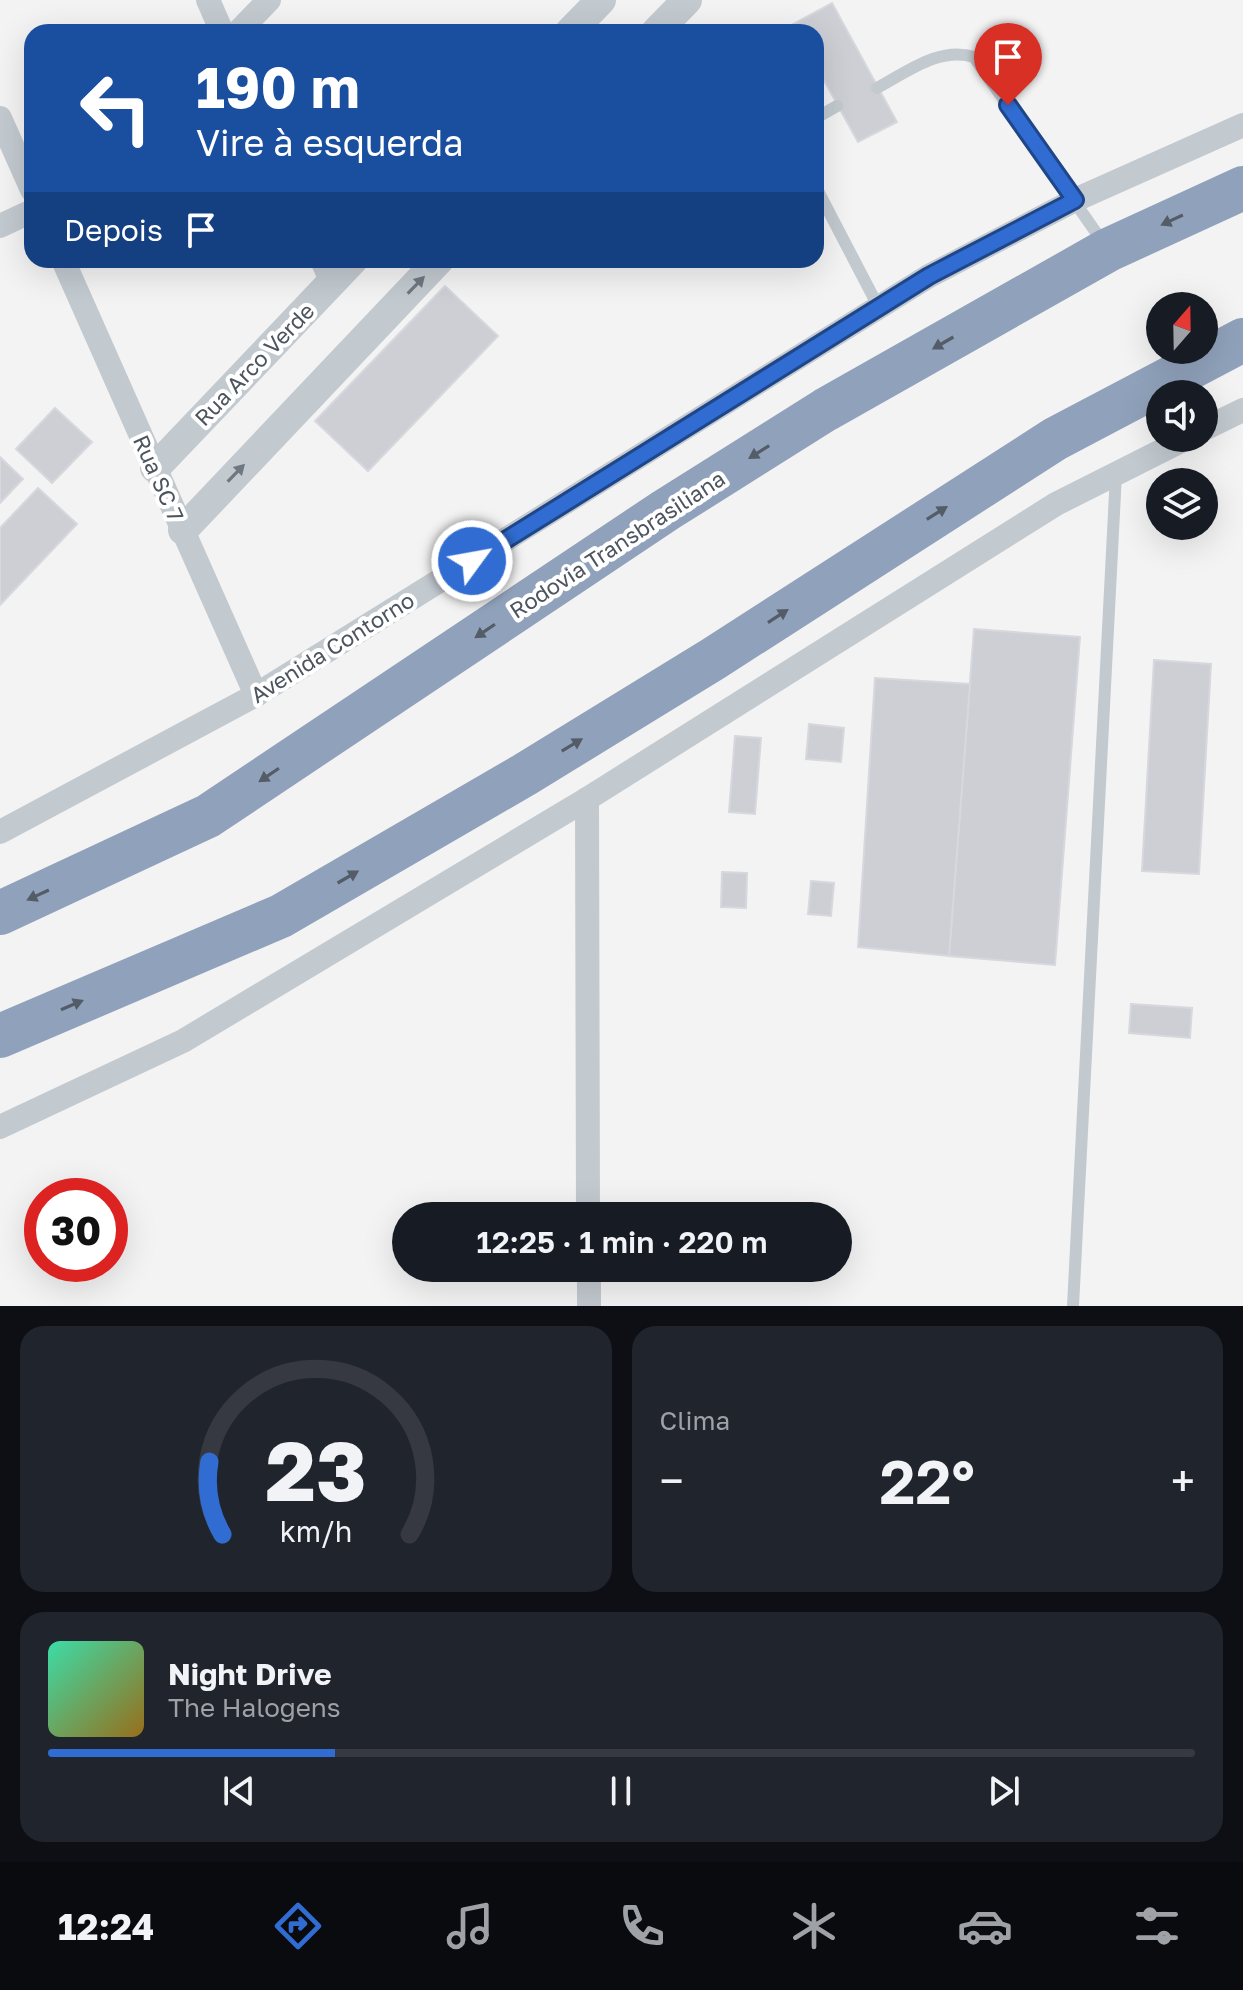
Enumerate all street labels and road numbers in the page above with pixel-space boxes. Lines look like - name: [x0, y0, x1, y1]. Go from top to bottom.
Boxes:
- street label: Rua Arco Verde: [189, 297, 319, 431]
- street label: Rua SC 7: [128, 431, 190, 525]
- street label: Rodovia Transbrasiliana: [504, 464, 730, 624]
- street label: Avenida Contorno: [245, 586, 419, 708]

